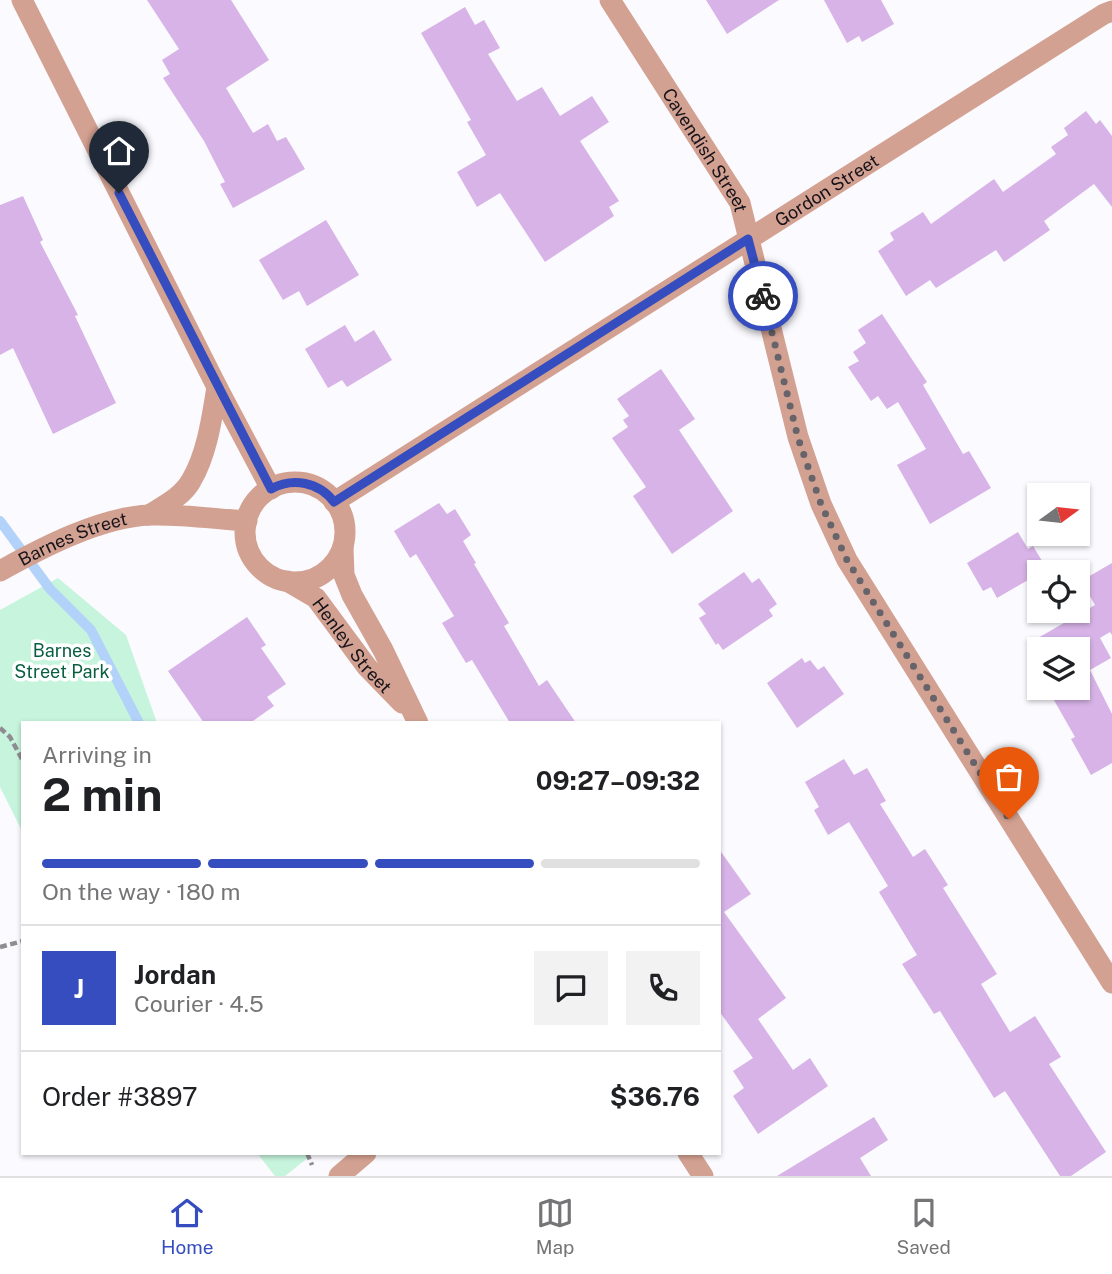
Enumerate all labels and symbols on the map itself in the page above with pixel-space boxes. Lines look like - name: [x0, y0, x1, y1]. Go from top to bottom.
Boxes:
- street label: Cavendish Street: [659, 84, 752, 214]
- pin: [89, 121, 149, 193]
- street label: Gordon Street: [771, 149, 882, 231]
- courier: [728, 261, 798, 331]
- north arrow: [1027, 483, 1090, 546]
- street label: Barnes Street: [14, 508, 129, 570]
- street label: Henley Street: [308, 593, 397, 697]
- park label: Barnes Street Park: [14, 640, 110, 682]
- pin: [979, 747, 1039, 819]

